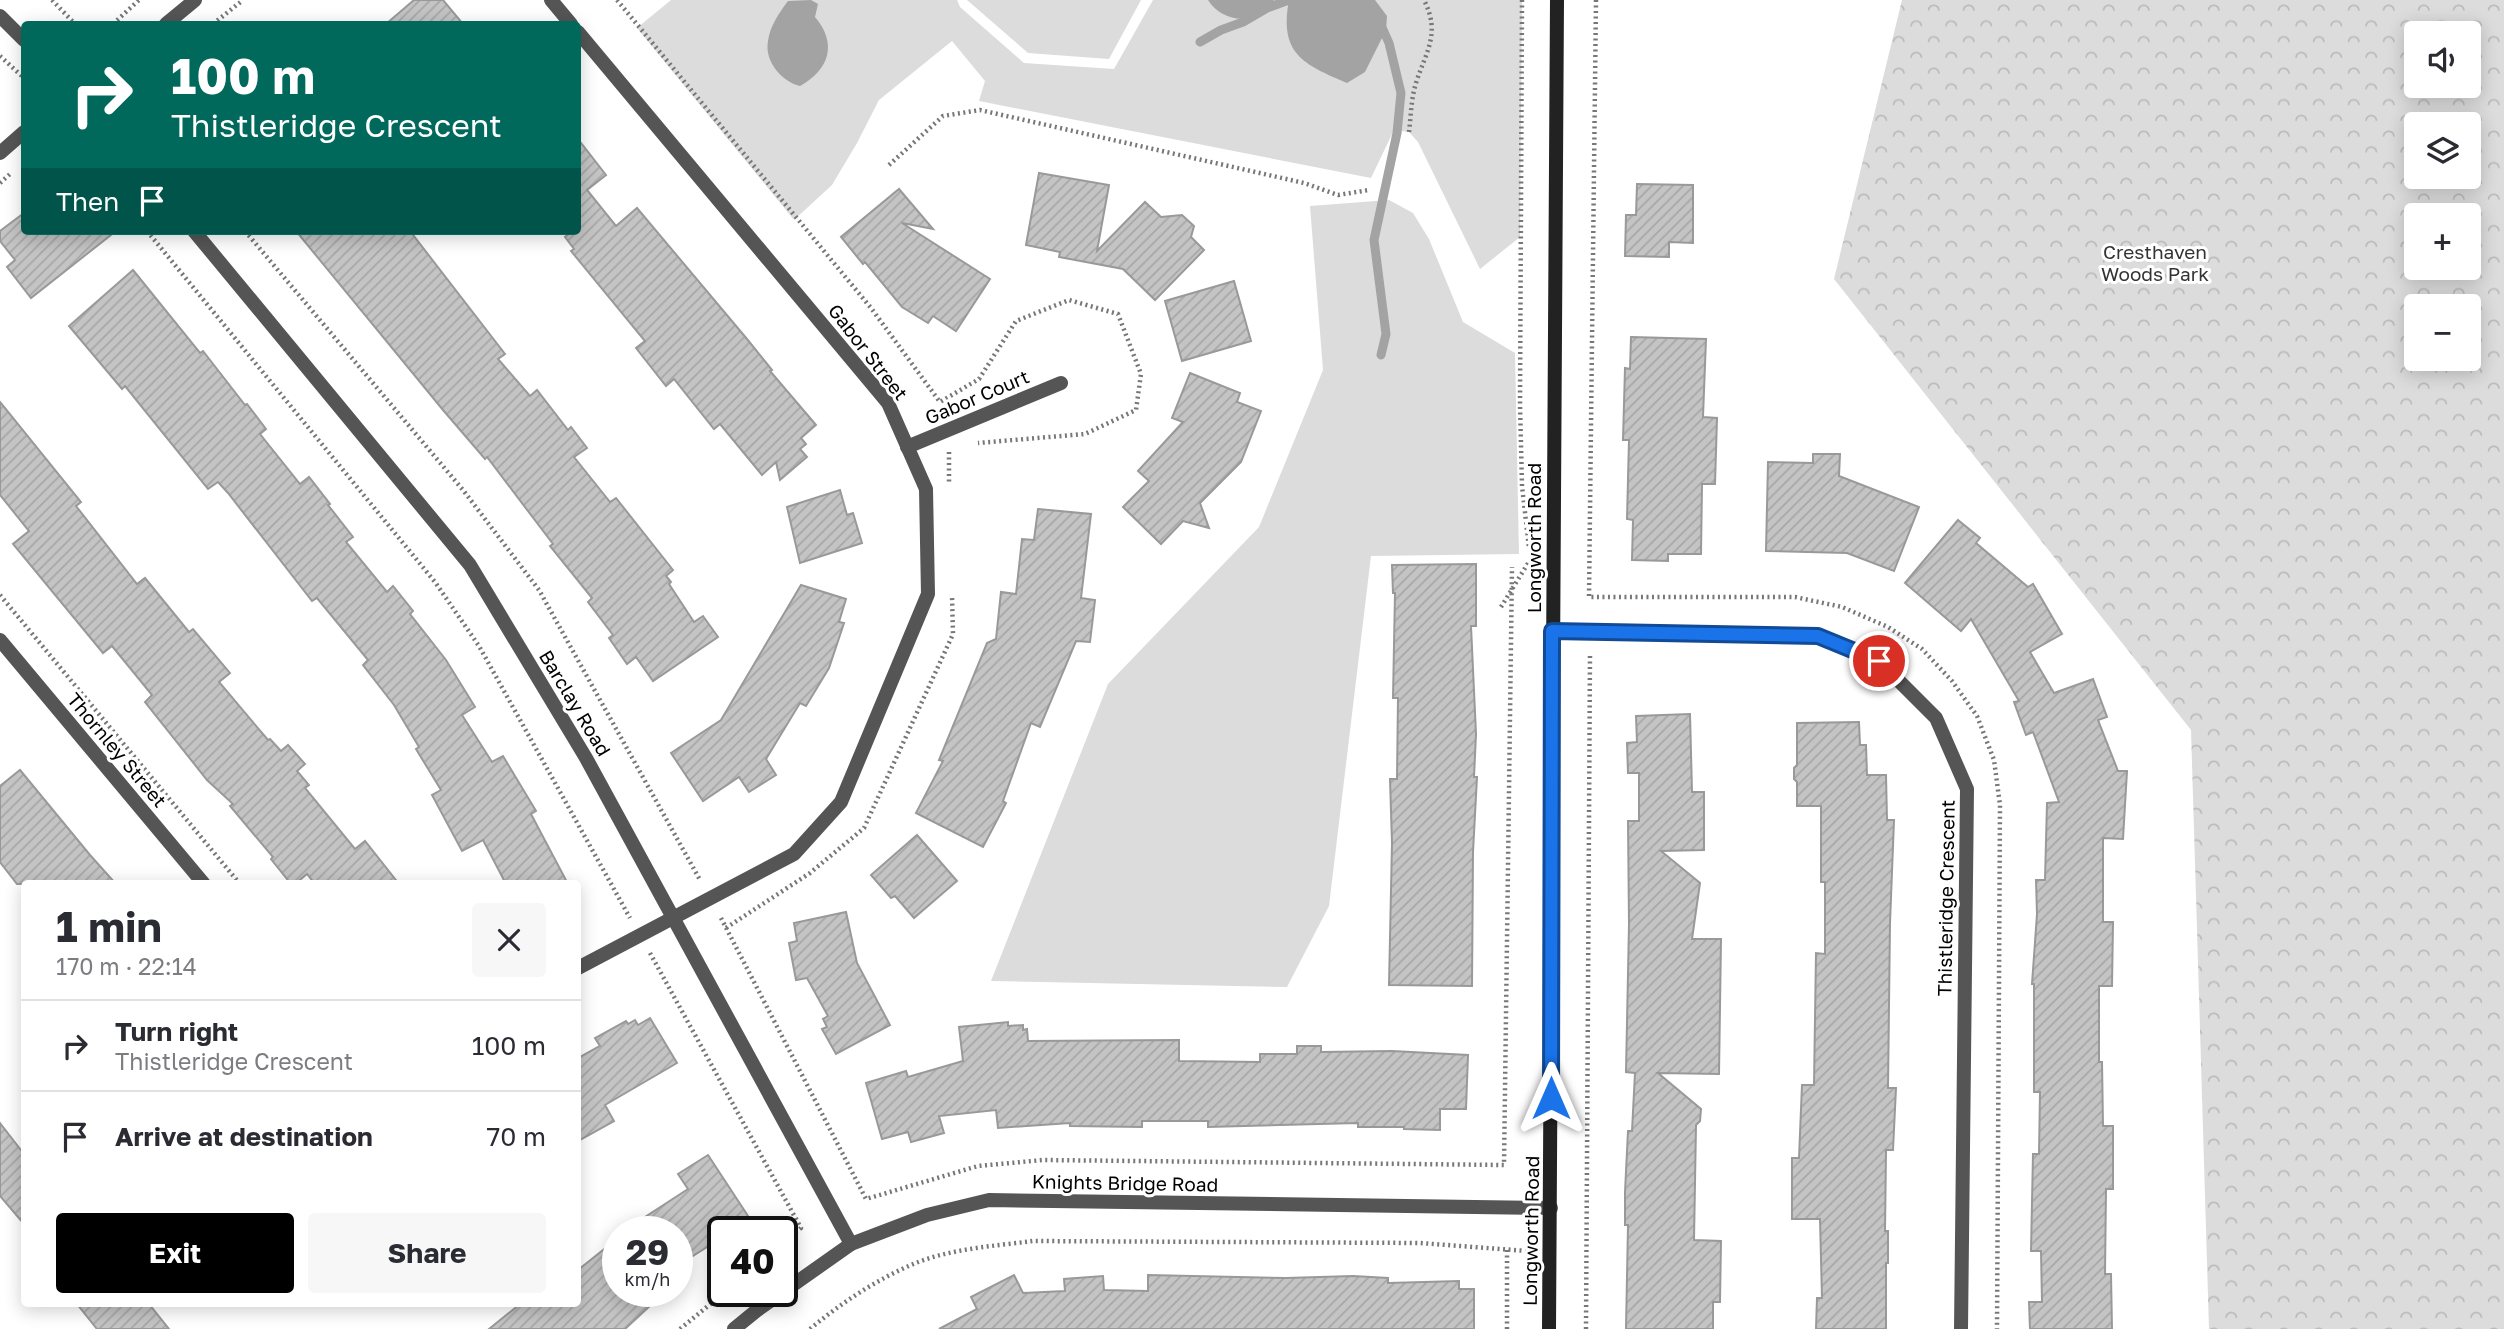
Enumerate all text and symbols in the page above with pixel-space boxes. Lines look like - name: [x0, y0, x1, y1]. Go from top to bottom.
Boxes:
- map controls: [2404, 21, 2481, 371]
- button: sound: [2404, 21, 2481, 98]
- text: 100 m: [171, 46, 315, 105]
- icon: right: [56, 49, 147, 140]
- text: Thistleridge Crescent: [171, 106, 502, 144]
- button: layers: [2404, 112, 2481, 189]
- icon: arrive: [133, 182, 171, 220]
- text: Then: [56, 186, 119, 217]
- button: +: [2404, 203, 2481, 280]
- park label: Cresthaven Woods Park: [2101, 240, 2209, 285]
- button: −: [2404, 294, 2481, 371]
- street label: Gabor Street: [824, 299, 913, 404]
- street label: Gabor Court: [921, 364, 1032, 429]
- street label: Longworth Road: [1522, 463, 1545, 613]
- pin: [1849, 631, 1909, 691]
- icon: arrive: [1860, 642, 1898, 680]
- street label: Barclay Road: [535, 646, 616, 760]
- street label: Thornley Street: [63, 688, 172, 812]
- street label: Thistleridge Crescent: [1932, 800, 1959, 996]
- text: 1 min: [56, 901, 162, 951]
- button: close: [472, 903, 546, 977]
- text: 170 m · 22:14: [56, 952, 197, 980]
- text: Turn right: [115, 1016, 238, 1047]
- icon: right: [56, 1027, 94, 1065]
- text: 100 m: [472, 1030, 546, 1061]
- text: Thistleridge Crescent: [115, 1047, 353, 1075]
- position arrow: [1514, 1061, 1588, 1135]
- icon: arrive: [56, 1118, 94, 1156]
- text: Arrive at destination: [115, 1121, 373, 1152]
- text: 70 m: [487, 1121, 546, 1152]
- street label: Longworth Road: [1518, 1156, 1543, 1306]
- street label: Knights Bridge Road: [1032, 1169, 1218, 1196]
- button: Exit: [56, 1213, 294, 1293]
- button: Share: [308, 1213, 546, 1293]
- speed limit sign: 40: [707, 1216, 798, 1307]
- text: 29: [626, 1231, 669, 1273]
- text: km/h: [625, 1268, 670, 1290]

